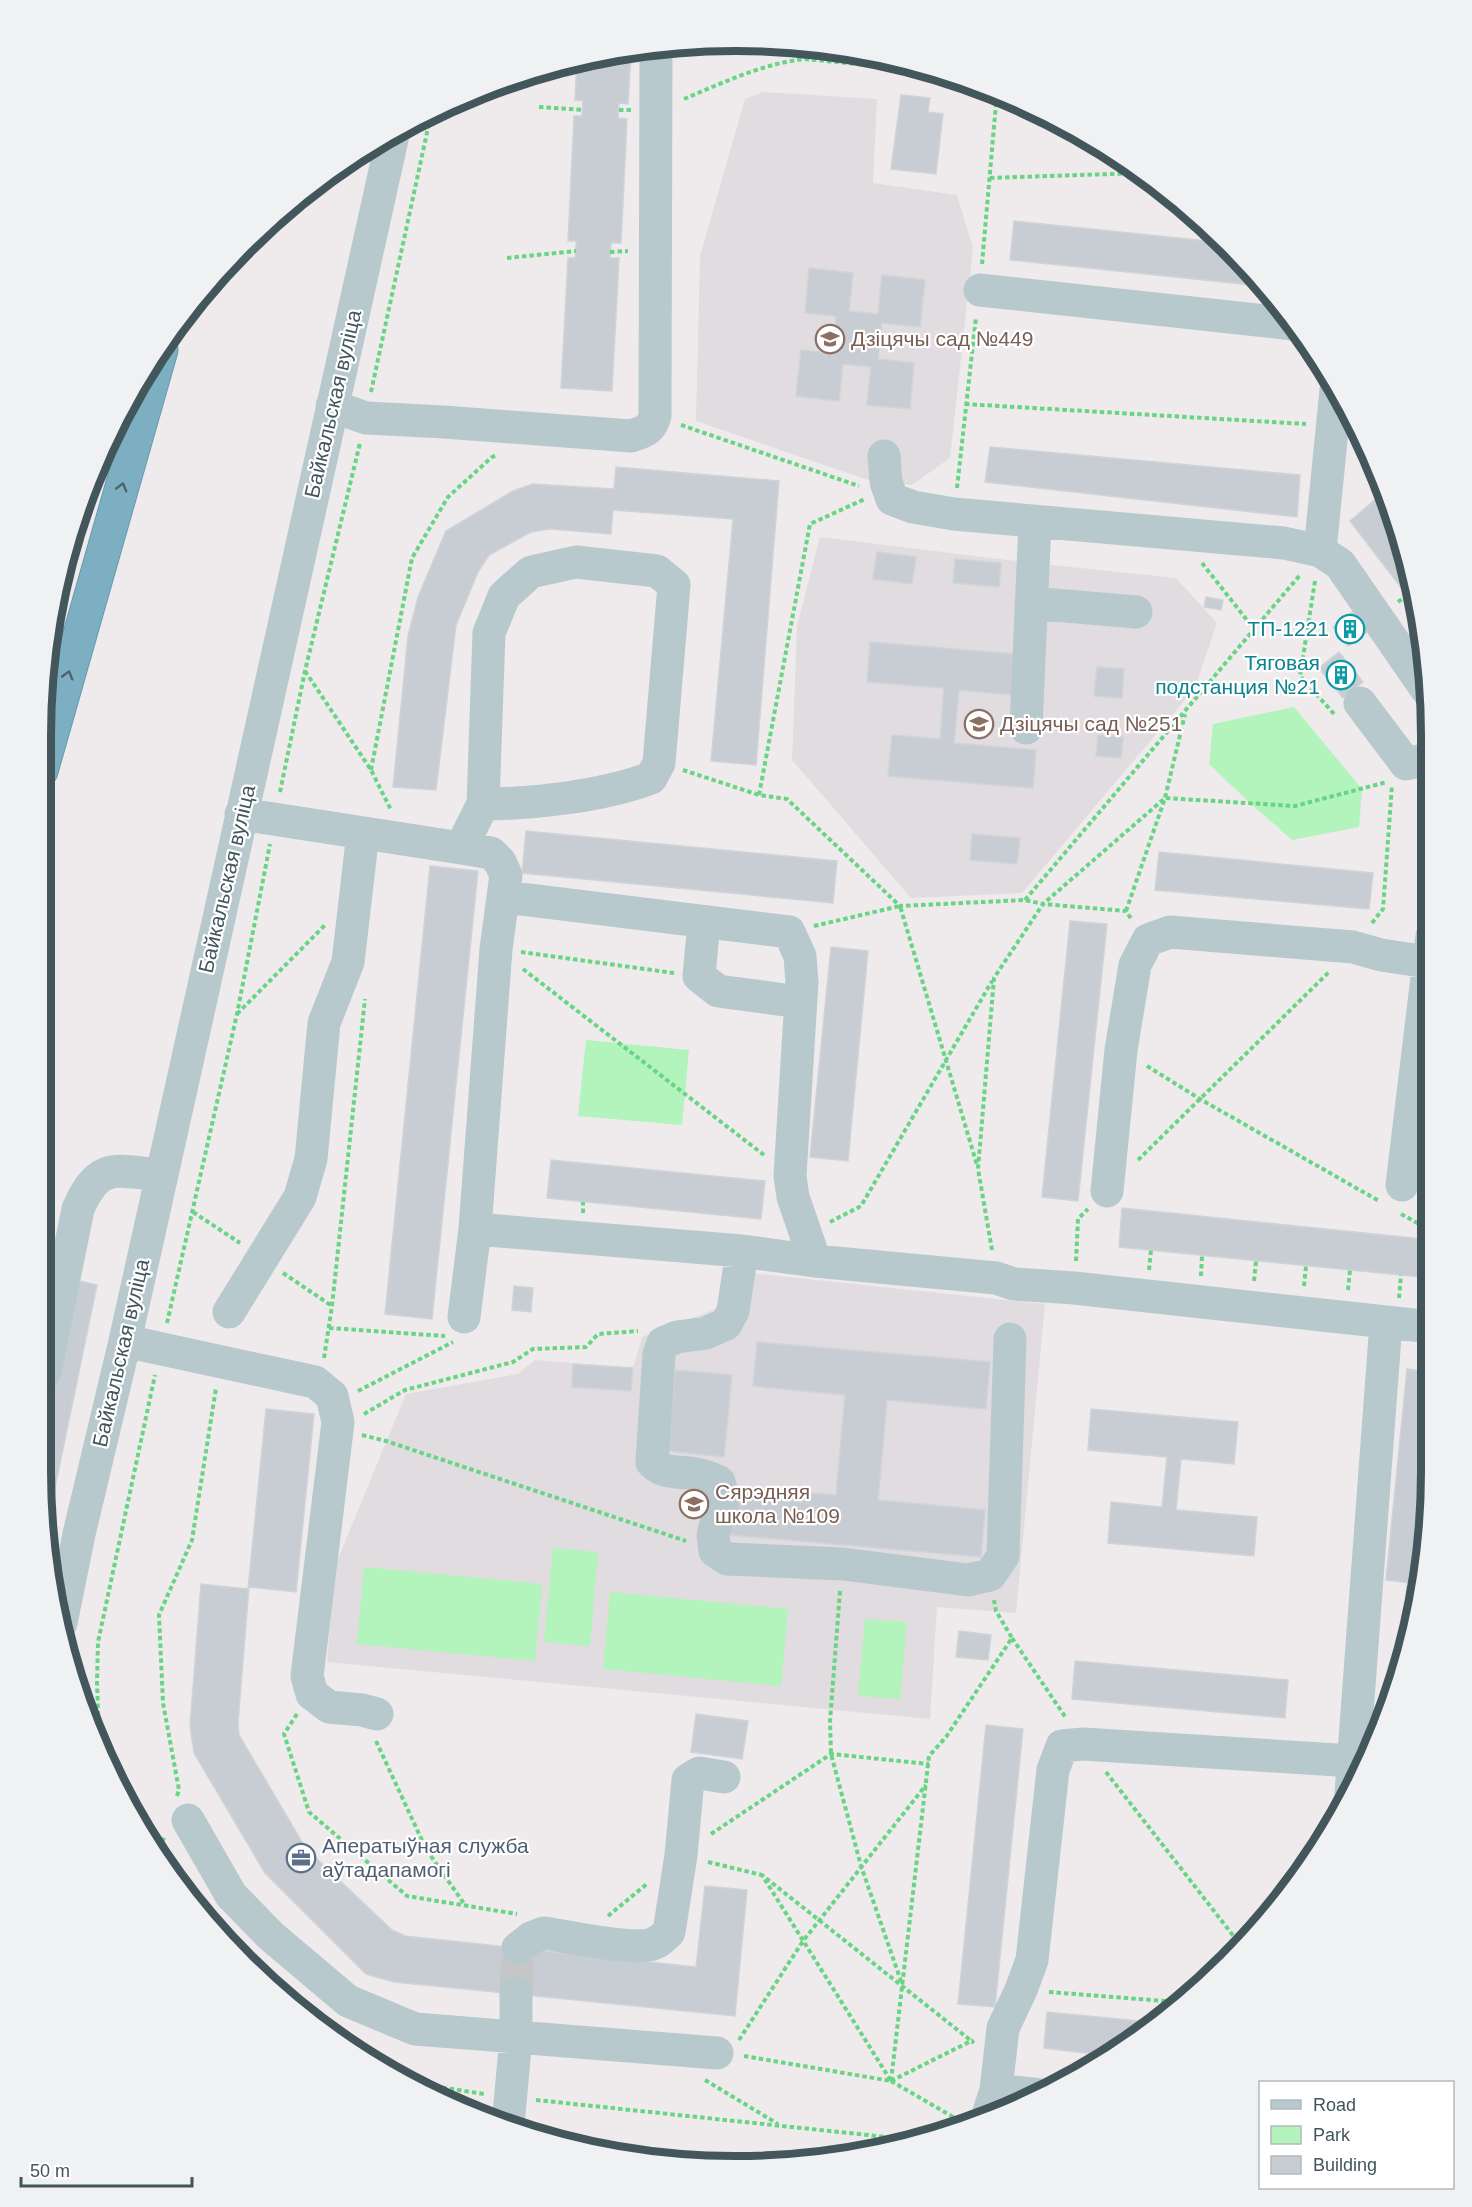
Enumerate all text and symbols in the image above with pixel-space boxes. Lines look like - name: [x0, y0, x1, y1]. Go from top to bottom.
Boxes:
- street label: Байкальская вуліца: [300, 307, 365, 500]
- school or university icon: Дзіцячы сад №449: [814, 323, 846, 355]
- place label: Дзіцячы сад №449: [851, 327, 1033, 350]
- one-way arrow: [115, 482, 127, 493]
- building icon: ТП-1221: [1334, 613, 1366, 645]
- place label: ТП-1221: [1247, 617, 1329, 640]
- place label: Тяговая подстанция №21: [1155, 651, 1320, 698]
- building icon: Тяговая подстанция №21: [1325, 659, 1357, 691]
- one-way arrow: [61, 670, 73, 681]
- school or university icon: Дзіцячы сад №251: [963, 708, 995, 740]
- place label: Дзіцячы сад №251: [1000, 712, 1182, 735]
- street label: Байкальская вуліца: [194, 782, 259, 975]
- street label: Байкальская вуліца: [88, 1256, 153, 1449]
- place label: Сярэдняя школа №109: [715, 1480, 840, 1527]
- school or university icon: Сярэдняя школа №109: [678, 1488, 710, 1520]
- place label: Аператыўная служба аўтадапамогі: [322, 1834, 529, 1881]
- office icon: Аператыўная служба аўтадапамогі: [285, 1842, 317, 1874]
- legend: [1259, 2081, 1454, 2189]
- text: Road: [1313, 2095, 1356, 2115]
- text: Park: [1313, 2125, 1351, 2145]
- scale bar: [21, 2150, 192, 2188]
- text: Building: [1313, 2155, 1377, 2175]
- text: 50 m: [30, 2161, 70, 2181]

